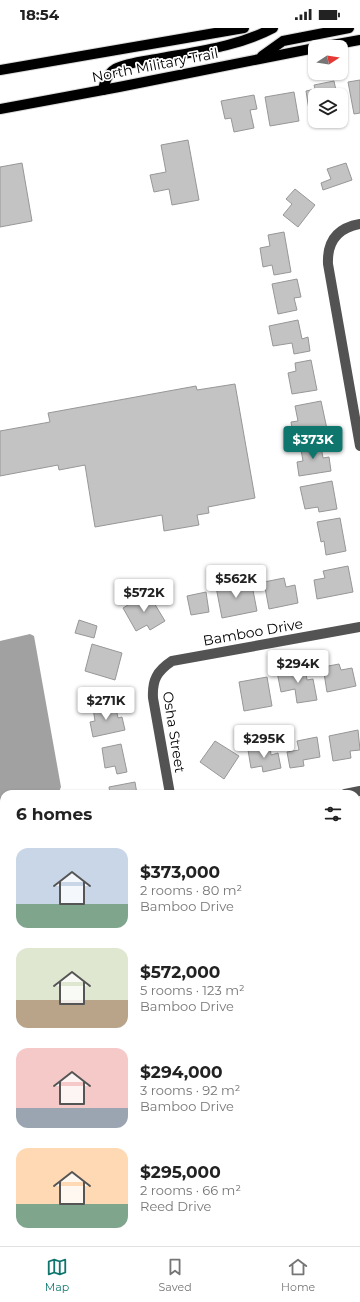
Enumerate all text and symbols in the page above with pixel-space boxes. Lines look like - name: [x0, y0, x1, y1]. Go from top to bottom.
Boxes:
- text: 18:54: [20, 5, 59, 24]
- north arrow: [308, 40, 348, 80]
- map controls: [308, 40, 348, 128]
- street label: North Military Trail: [90, 44, 220, 86]
- button: layers: [308, 88, 348, 128]
- pin: $373K: [285, 426, 341, 460]
- text: $373K: [292, 431, 334, 447]
- pin: $562K: [208, 565, 264, 599]
- text: $562K: [215, 570, 257, 586]
- pin: $572K: [116, 579, 172, 613]
- text: $572K: [123, 584, 165, 600]
- street label: Bamboo Drive: [202, 614, 304, 650]
- pin: $294K: [270, 650, 326, 684]
- text: $294K: [277, 655, 319, 671]
- pin: $271K: [78, 687, 134, 721]
- street label: Osha Street: [159, 690, 189, 774]
- text: $271K: [87, 692, 125, 708]
- pin: $295K: [236, 725, 292, 759]
- text: $295K: [243, 730, 285, 746]
- icon: filters: [322, 803, 344, 825]
- text: 6 homes: [16, 804, 92, 824]
- text: $373,000: [140, 862, 220, 882]
- icon: home: [48, 864, 96, 912]
- text: 2 rooms · 80 m²: [140, 882, 242, 898]
- text: Bamboo Drive: [140, 898, 234, 914]
- text: $572,000: [140, 962, 220, 982]
- icon: home: [48, 964, 96, 1012]
- text: 5 rooms · 123 m²: [140, 982, 245, 998]
- text: Bamboo Drive: [140, 998, 234, 1014]
- text: $294,000: [140, 1062, 223, 1082]
- icon: home: [48, 1064, 96, 1112]
- text: 3 rooms · 92 m²: [140, 1082, 240, 1098]
- text: Bamboo Drive: [140, 1098, 234, 1114]
- text: $295,000: [140, 1162, 221, 1182]
- icon: home: [48, 1164, 96, 1212]
- text: 2 rooms · 66 m²: [140, 1182, 241, 1198]
- text: Reed Drive: [140, 1198, 211, 1214]
- tab: Map: [45, 1256, 69, 1294]
- tab: Saved: [159, 1256, 192, 1294]
- tab: Home: [281, 1256, 315, 1294]

